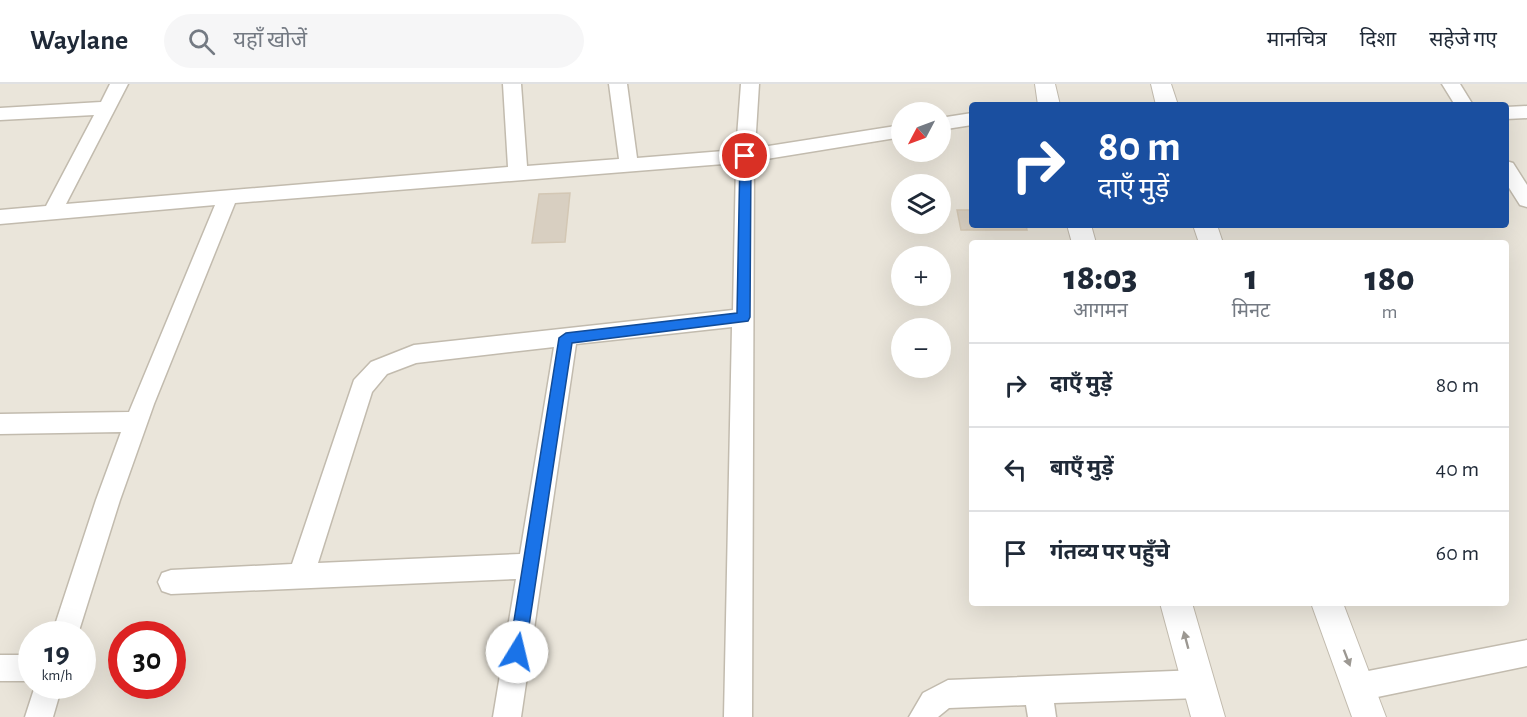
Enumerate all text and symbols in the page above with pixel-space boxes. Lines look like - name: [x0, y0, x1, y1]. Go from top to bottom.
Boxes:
- search box: [164, 14, 584, 68]
- icon: search: [185, 25, 218, 58]
- text: Waylane: [30, 27, 128, 55]
- text: यहाँ खोजें: [233, 29, 307, 51]
- text: मानचित्र: [1267, 29, 1327, 50]
- text: दिशा: [1360, 29, 1396, 50]
- text: सहेजे गए: [1429, 29, 1497, 50]
- north arrow: [891, 102, 951, 162]
- map controls: [891, 102, 951, 378]
- icon: right: [999, 126, 1077, 204]
- text: 80 m: [1098, 126, 1181, 168]
- pin: [719, 130, 770, 181]
- icon: arrive: [728, 139, 761, 172]
- button: layers: [891, 174, 951, 234]
- text: दाएँ मुड़ें: [1098, 175, 1169, 202]
- button: +: [891, 246, 951, 306]
- text: 18:03: [1063, 260, 1137, 296]
- text: 1: [1244, 260, 1258, 296]
- text: 180: [1365, 261, 1415, 297]
- text: आगमन: [1073, 301, 1128, 321]
- text: मिनट: [1232, 301, 1270, 321]
- text: m: [1382, 302, 1398, 322]
- button: −: [891, 318, 951, 378]
- icon: right: [999, 369, 1032, 402]
- text: दाएँ मुड़ें: [1050, 373, 1112, 395]
- text: 80 m: [1436, 374, 1479, 396]
- icon: left: [999, 453, 1032, 486]
- text: बाएँ मुड़ें: [1050, 457, 1114, 479]
- text: 40 m: [1436, 458, 1479, 480]
- icon: arrive: [999, 537, 1032, 570]
- text: गंतव्य पर पहुँचे: [1050, 541, 1170, 563]
- text: 60 m: [1436, 542, 1479, 564]
- position arrow: [485, 620, 549, 684]
- speed limit sign: 30: [108, 621, 186, 699]
- one-way arrow: [1181, 631, 1191, 649]
- text: 19: [44, 638, 70, 668]
- one-way arrow: [1343, 649, 1353, 667]
- text: km/h: [42, 668, 72, 683]

